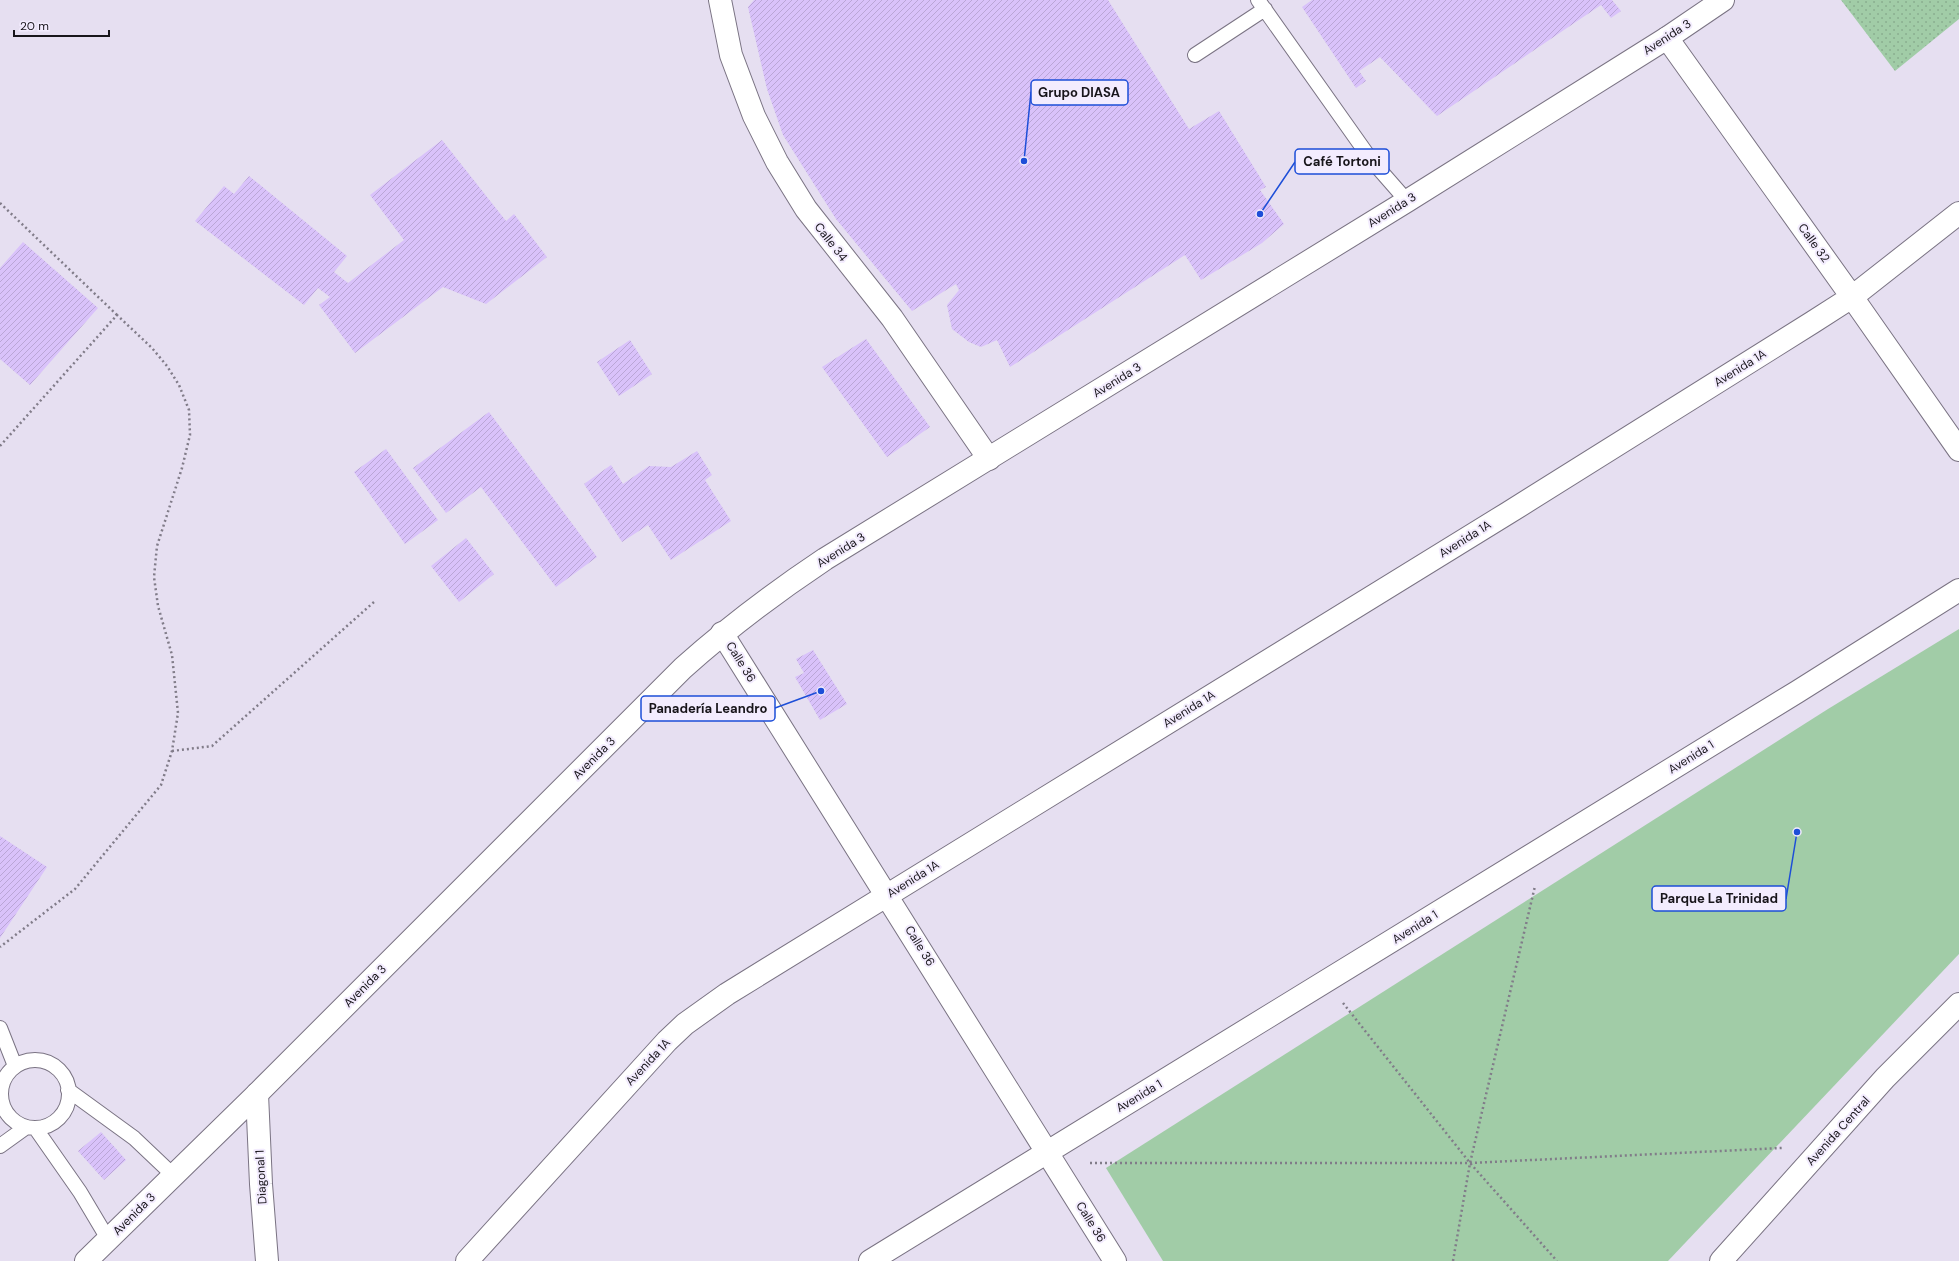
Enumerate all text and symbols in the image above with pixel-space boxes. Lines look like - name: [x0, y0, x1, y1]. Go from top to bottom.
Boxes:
- scale bar: [14, 12, 109, 38]
- street label: Avenida 3: [1640, 16, 1694, 58]
- text: 20 m: [20, 18, 49, 34]
- callout: Grupo DIASA: [1031, 80, 1128, 105]
- text: Grupo DIASA: [1038, 84, 1120, 101]
- callout: Café Tortoni: [1295, 149, 1389, 174]
- text: Café Tortoni: [1303, 153, 1381, 170]
- street label: Avenida 3: [1365, 189, 1419, 231]
- street label: Calle 34: [811, 219, 851, 265]
- street label: Calle 32: [1794, 220, 1834, 266]
- street label: Avenida 1A: [1711, 346, 1769, 390]
- street label: Avenida 3: [1090, 359, 1144, 401]
- street label: Avenida 1A: [1436, 517, 1494, 561]
- street label: Avenida 3: [814, 529, 868, 571]
- street label: Calle 36: [722, 639, 760, 685]
- street label: Avenida 1A: [1160, 687, 1218, 731]
- callout: Panadería Leandro: [641, 696, 775, 721]
- text: Panadería Leandro: [649, 700, 767, 717]
- street label: Avenida 3: [569, 733, 619, 783]
- street label: Avenida 1: [1665, 737, 1717, 777]
- street label: Avenida 1A: [884, 857, 942, 901]
- callout: Parque La Trinidad: [1652, 886, 1786, 911]
- text: Parque La Trinidad: [1660, 890, 1778, 907]
- street label: Avenida 1: [1389, 907, 1441, 947]
- street label: Calle 36: [901, 923, 939, 969]
- street label: Avenida 3: [340, 961, 390, 1011]
- street label: Avenida 1A: [622, 1035, 674, 1089]
- street label: Avenida 1: [1113, 1076, 1165, 1116]
- street label: Avenida Central: [1803, 1093, 1873, 1169]
- street label: Diagonal 1: [252, 1149, 270, 1205]
- street label: Avenida 3: [109, 1189, 159, 1239]
- street label: Calle 36: [1072, 1199, 1110, 1245]

